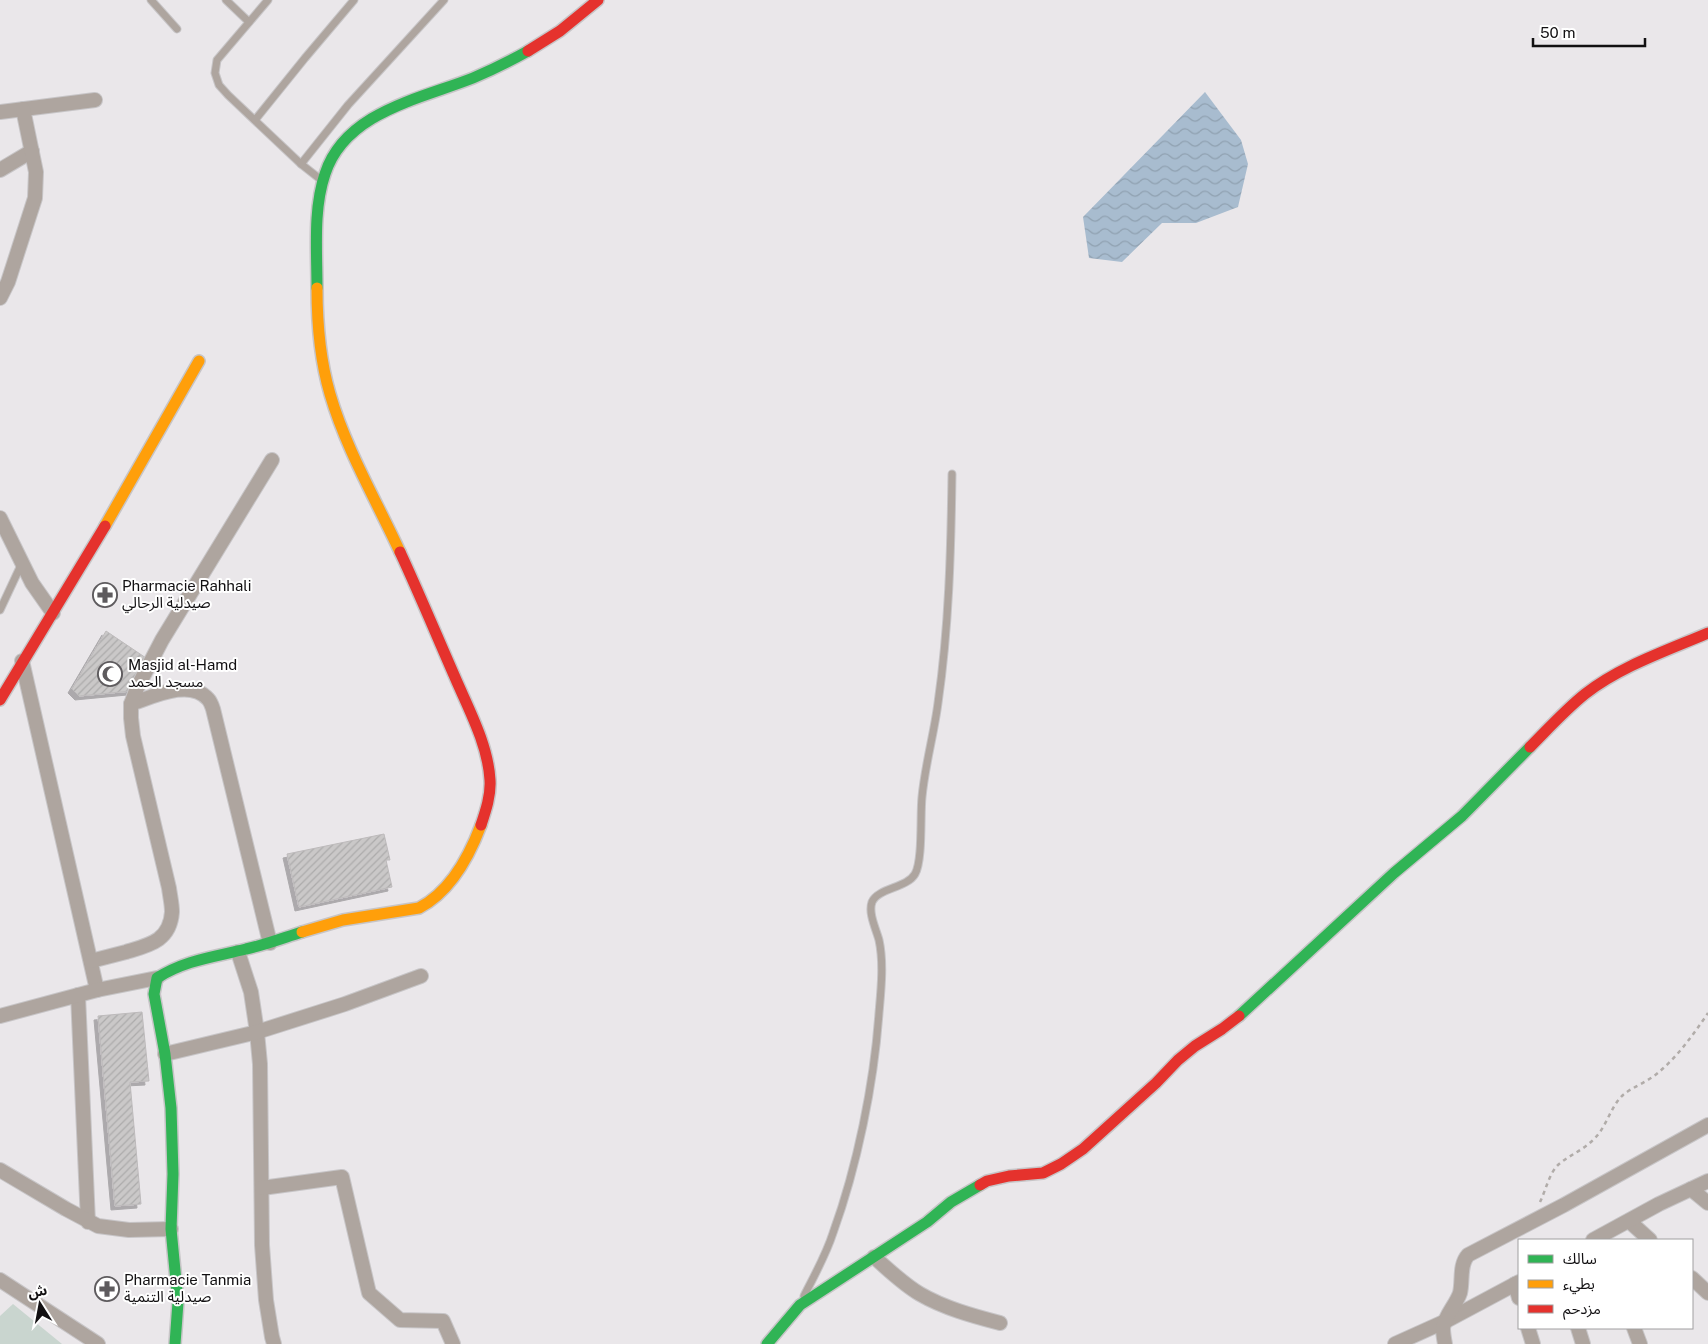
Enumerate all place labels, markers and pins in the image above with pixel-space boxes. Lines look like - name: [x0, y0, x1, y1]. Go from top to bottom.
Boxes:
- place label: Pharmacie Rahhali صيدلية الرحالي: [122, 577, 251, 614]
- pharmacy icon: Pharmacie Rahhali صيدلية الرحالي: [92, 582, 118, 608]
- place label: Masjid al-Hamd مسجد الحمد: [128, 656, 237, 690]
- mosque icon: Masjid al-Hamd مسجد الحمد: [97, 661, 123, 687]
- place label: Pharmacie Tanmia صيدلية التنمية: [124, 1271, 251, 1305]
- pharmacy icon: Pharmacie Tanmia صيدلية التنمية: [94, 1276, 120, 1302]

